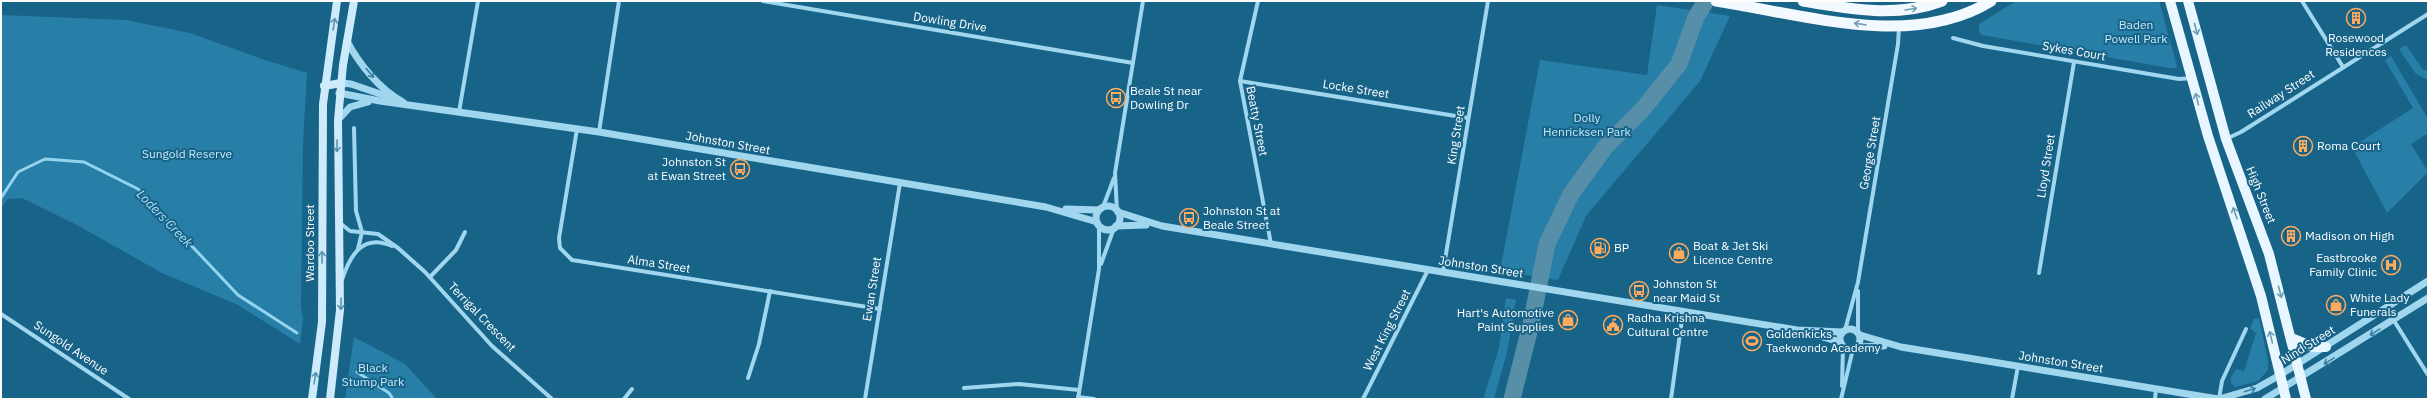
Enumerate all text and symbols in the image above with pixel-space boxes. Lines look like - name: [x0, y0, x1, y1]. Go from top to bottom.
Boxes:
- one-way arrow: [1904, 5, 1917, 13]
- building icon: Rosewood Residences: [2345, 7, 2367, 29]
- street label: Dowling Drive: [912, 8, 988, 35]
- park label: Baden Powell Park: [2104, 17, 2168, 46]
- one-way arrow: [330, 18, 338, 31]
- one-way arrow: [1854, 20, 1867, 28]
- one-way arrow: [2193, 22, 2200, 35]
- place label: Rosewood Residences: [2325, 30, 2387, 59]
- street label: Sykes Court: [2041, 38, 2107, 63]
- street label: Railway Street: [2244, 66, 2317, 121]
- one-way arrow: [365, 67, 374, 78]
- street label: Locke Street: [1322, 76, 1390, 101]
- place label: Beale St near Dowling Dr: [1130, 83, 1202, 112]
- street label: Beatty Street: [1243, 85, 1272, 157]
- bus stop icon: Beale St near Dowling Dr: [1105, 87, 1127, 109]
- one-way arrow: [2193, 93, 2201, 106]
- street label: King Street: [1443, 104, 1468, 165]
- park label: Dolly Henricksen Park: [1543, 110, 1632, 139]
- street label: George Street: [1856, 115, 1883, 191]
- street label: Johnston Street: [685, 128, 772, 157]
- street label: Lloyd Street: [2033, 133, 2058, 199]
- building icon: Roma Court: [2292, 135, 2314, 157]
- place label: Roma Court: [2317, 138, 2381, 153]
- one-way arrow: [333, 139, 341, 152]
- park label: Sungold Reserve: [142, 146, 232, 161]
- place label: Johnston St at Ewan Street: [647, 154, 726, 183]
- bus stop icon: Johnston St at Ewan Street: [729, 158, 751, 180]
- street label: High Street: [2243, 164, 2280, 226]
- water label: Loders Creek: [133, 186, 197, 251]
- place label: Johnston St at Beale Street: [1203, 203, 1280, 232]
- street label: Wardoo Street: [302, 204, 317, 282]
- bus stop icon: Johnston St at Beale Street: [1178, 207, 1200, 229]
- one-way arrow: [2230, 207, 2238, 219]
- building icon: Madison on High: [2280, 225, 2302, 247]
- place label: Madison on High: [2305, 228, 2394, 243]
- fuel station icon: BP: [1589, 237, 1611, 259]
- place label: Boat & Jet Ski Licence Centre: [1693, 238, 1773, 267]
- place label: BP: [1614, 240, 1629, 255]
- shop icon: Boat & Jet Ski Licence Centre: [1668, 242, 1690, 264]
- place label: Eastbrooke Family Clinic: [2309, 250, 2377, 279]
- one-way arrow: [318, 251, 326, 264]
- street label: Alma Street: [626, 251, 692, 276]
- street label: Johnston Street: [1438, 252, 1525, 281]
- hospital icon: Eastbrooke Family Clinic: [2380, 254, 2402, 276]
- street label: Ewan Street: [859, 256, 884, 322]
- place label: Johnston St near Maid St: [1653, 276, 1720, 305]
- street label: Terrigal Crescent: [445, 279, 519, 355]
- bus stop icon: Johnston St near Maid St: [1628, 280, 1650, 302]
- one-way arrow: [2277, 285, 2284, 298]
- street label: West King Street: [1360, 287, 1414, 373]
- place label: White Lady Funerals: [2350, 290, 2409, 319]
- shop icon: White Lady Funerals: [2325, 294, 2347, 316]
- one-way arrow: [337, 297, 344, 310]
- place label: Hart's Automotive Paint Supplies: [1457, 305, 1554, 334]
- shop icon: Hart's Automotive Paint Supplies: [1557, 309, 1579, 331]
- place label: Radha Krishna Cultural Centre: [1627, 310, 1709, 339]
- public building icon: Radha Krishna Cultural Centre: [1602, 314, 1624, 336]
- street label: Sungold Avenue: [31, 317, 112, 378]
- street label: Nind Street: [2278, 322, 2338, 367]
- place label: Goldenkicks Taekwondo Academy: [1766, 326, 1881, 355]
- one-way arrow: [2369, 328, 2381, 336]
- sports icon: Goldenkicks Taekwondo Academy: [1741, 330, 1763, 352]
- one-way arrow: [2266, 331, 2274, 344]
- street label: Johnston Street: [2018, 347, 2105, 376]
- one-way arrow: [2323, 357, 2335, 365]
- park label: Black Stump Park: [342, 360, 405, 389]
- one-way arrow: [311, 371, 319, 384]
- one-way arrow: [2244, 386, 2257, 393]

